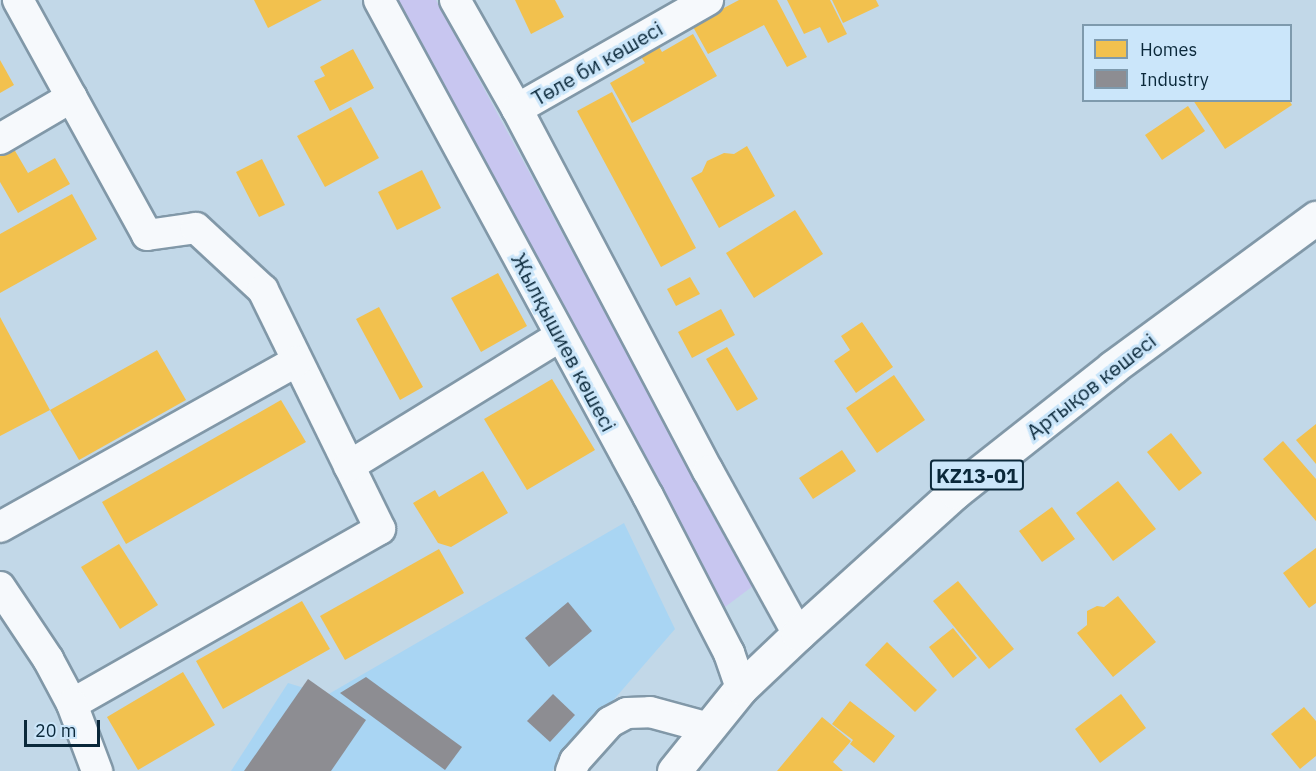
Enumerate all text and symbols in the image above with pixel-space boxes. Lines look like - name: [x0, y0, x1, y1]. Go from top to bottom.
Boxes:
- street label: Төле би көшесі: [527, 15, 667, 111]
- legend: [1082, 24, 1292, 102]
- text: Homes: [1140, 38, 1197, 61]
- text: Industry: [1140, 68, 1209, 91]
- street label: Жылқышиев көшесі: [506, 248, 622, 436]
- street label: Артықов көшесі: [1021, 328, 1161, 444]
- road number: KZ13-01: [929, 458, 1025, 492]
- scale bar: [27, 708, 104, 746]
- text: 20 m: [35, 719, 77, 742]

